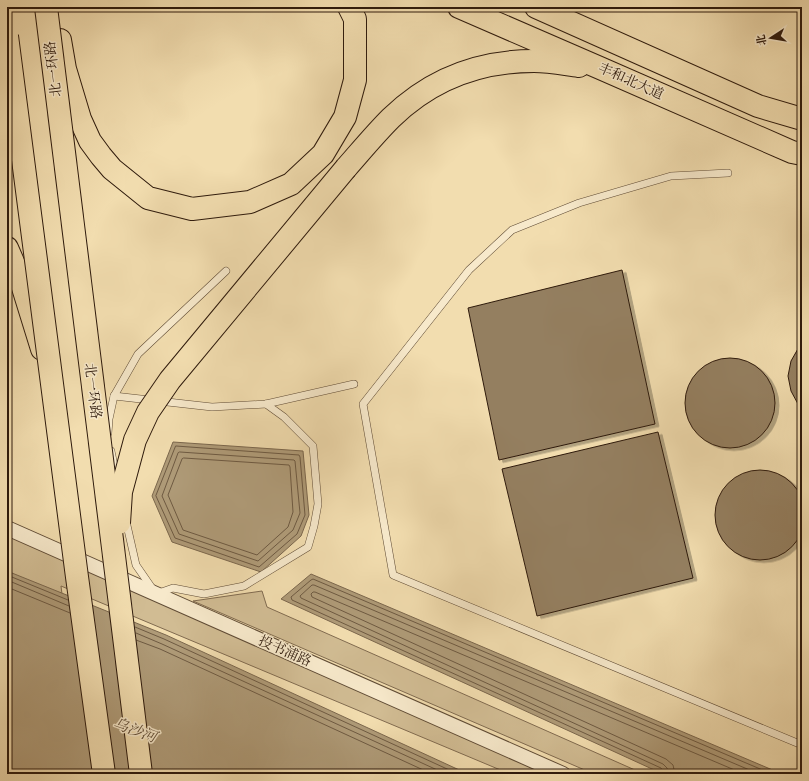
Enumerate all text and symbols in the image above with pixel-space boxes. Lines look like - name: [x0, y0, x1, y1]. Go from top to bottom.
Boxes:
- north arrow: [751, 18, 791, 58]
- text: 北: [753, 33, 770, 47]
- street label: 北一环路: [40, 40, 66, 98]
- street label: 丰和北大道: [595, 58, 667, 104]
- street label: 北一环路: [80, 362, 106, 420]
- street label: 投书浦路: [256, 631, 314, 671]
- water label: 乌沙河: [110, 713, 162, 748]

